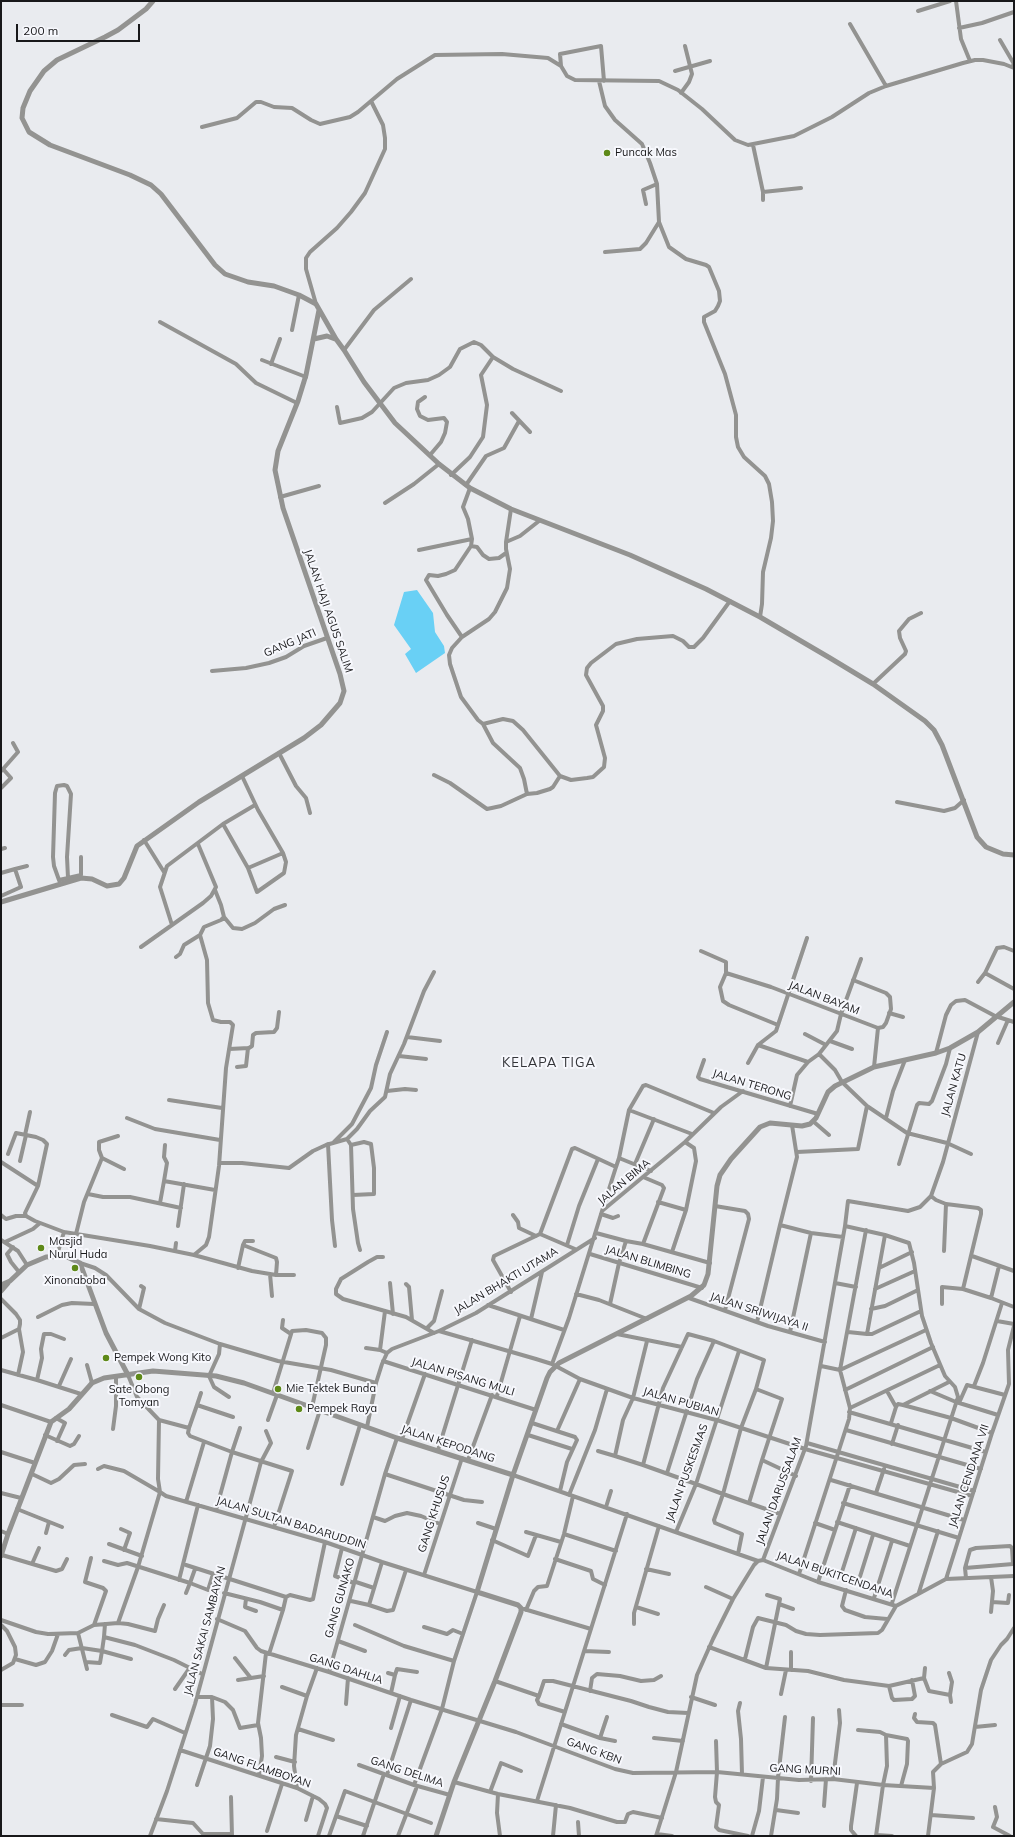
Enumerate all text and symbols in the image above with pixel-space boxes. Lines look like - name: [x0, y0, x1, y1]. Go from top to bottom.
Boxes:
- scale bar: [18, 16, 142, 42]
- text: 200 m: [23, 23, 58, 38]
- place label: Puncak Mas: [615, 146, 677, 160]
- marker: Puncak Mas: [602, 148, 612, 158]
- street label: JALAN HAJI AGUS SALIM: [301, 548, 355, 674]
- street label: GANG JATI: [262, 626, 318, 660]
- street label: JALAN BAYAM: [787, 978, 861, 1018]
- street label: JALAN KATU: [939, 1052, 969, 1118]
- district label: KELAPA TIGA: [502, 1055, 596, 1071]
- street label: JALAN TERONG: [711, 1067, 793, 1103]
- street label: JALAN BIMA: [595, 1156, 653, 1208]
- place label: Masjid Nurul Huda: [49, 1235, 107, 1261]
- marker: Masjid Nurul Huda: [36, 1243, 46, 1253]
- street label: JALAN BLIMBING: [604, 1243, 692, 1281]
- street label: JALAN BHAKTI UTAMA: [452, 1245, 560, 1317]
- marker: Xinonaboba: [70, 1263, 80, 1273]
- place label: Xinonaboba: [44, 1274, 106, 1288]
- street label: JALAN SRIWIJAYA II: [708, 1290, 810, 1334]
- place label: Pempek Wong Kito: [114, 1351, 211, 1365]
- marker: Pempek Wong Kito: [101, 1353, 111, 1363]
- street label: JALAN PISANG MULI: [410, 1355, 516, 1399]
- marker: Sate Obong Tomyan: [134, 1372, 144, 1382]
- place label: Mie Tektek Bunda: [286, 1382, 376, 1396]
- place label: Sate Obong Tomyan: [109, 1383, 169, 1409]
- marker: Mie Tektek Bunda: [273, 1384, 283, 1394]
- street label: JALAN PUBIAN: [641, 1385, 721, 1419]
- place label: Pempek Raya: [307, 1402, 377, 1416]
- marker: Pempek Raya: [294, 1404, 304, 1414]
- street label: JALAN PUSKESMAS: [663, 1422, 711, 1524]
- street label: JALAN KEPODANG: [399, 1423, 497, 1465]
- street label: JALAN CENDANA VII: [946, 1423, 992, 1529]
- street label: JALAN DARUSSALAM: [753, 1435, 805, 1547]
- street label: GANG KHUSUS: [415, 1474, 453, 1554]
- street label: JALAN SULTAN BADARUDDIN: [215, 1494, 367, 1552]
- street label: JALAN BUKITCENDANA: [775, 1549, 895, 1601]
- street label: GANG GUNAKO: [322, 1556, 358, 1640]
- street label: JALAN SAKAI SAMBAYAN: [181, 1565, 229, 1697]
- street label: GANG DAHLIA: [307, 1651, 385, 1687]
- street label: GANG KBN: [565, 1735, 623, 1767]
- street label: GANG FLAMBOYAN: [211, 1745, 313, 1791]
- street label: GANG DELIMA: [369, 1754, 445, 1790]
- street label: GANG MURNI: [769, 1762, 841, 1778]

